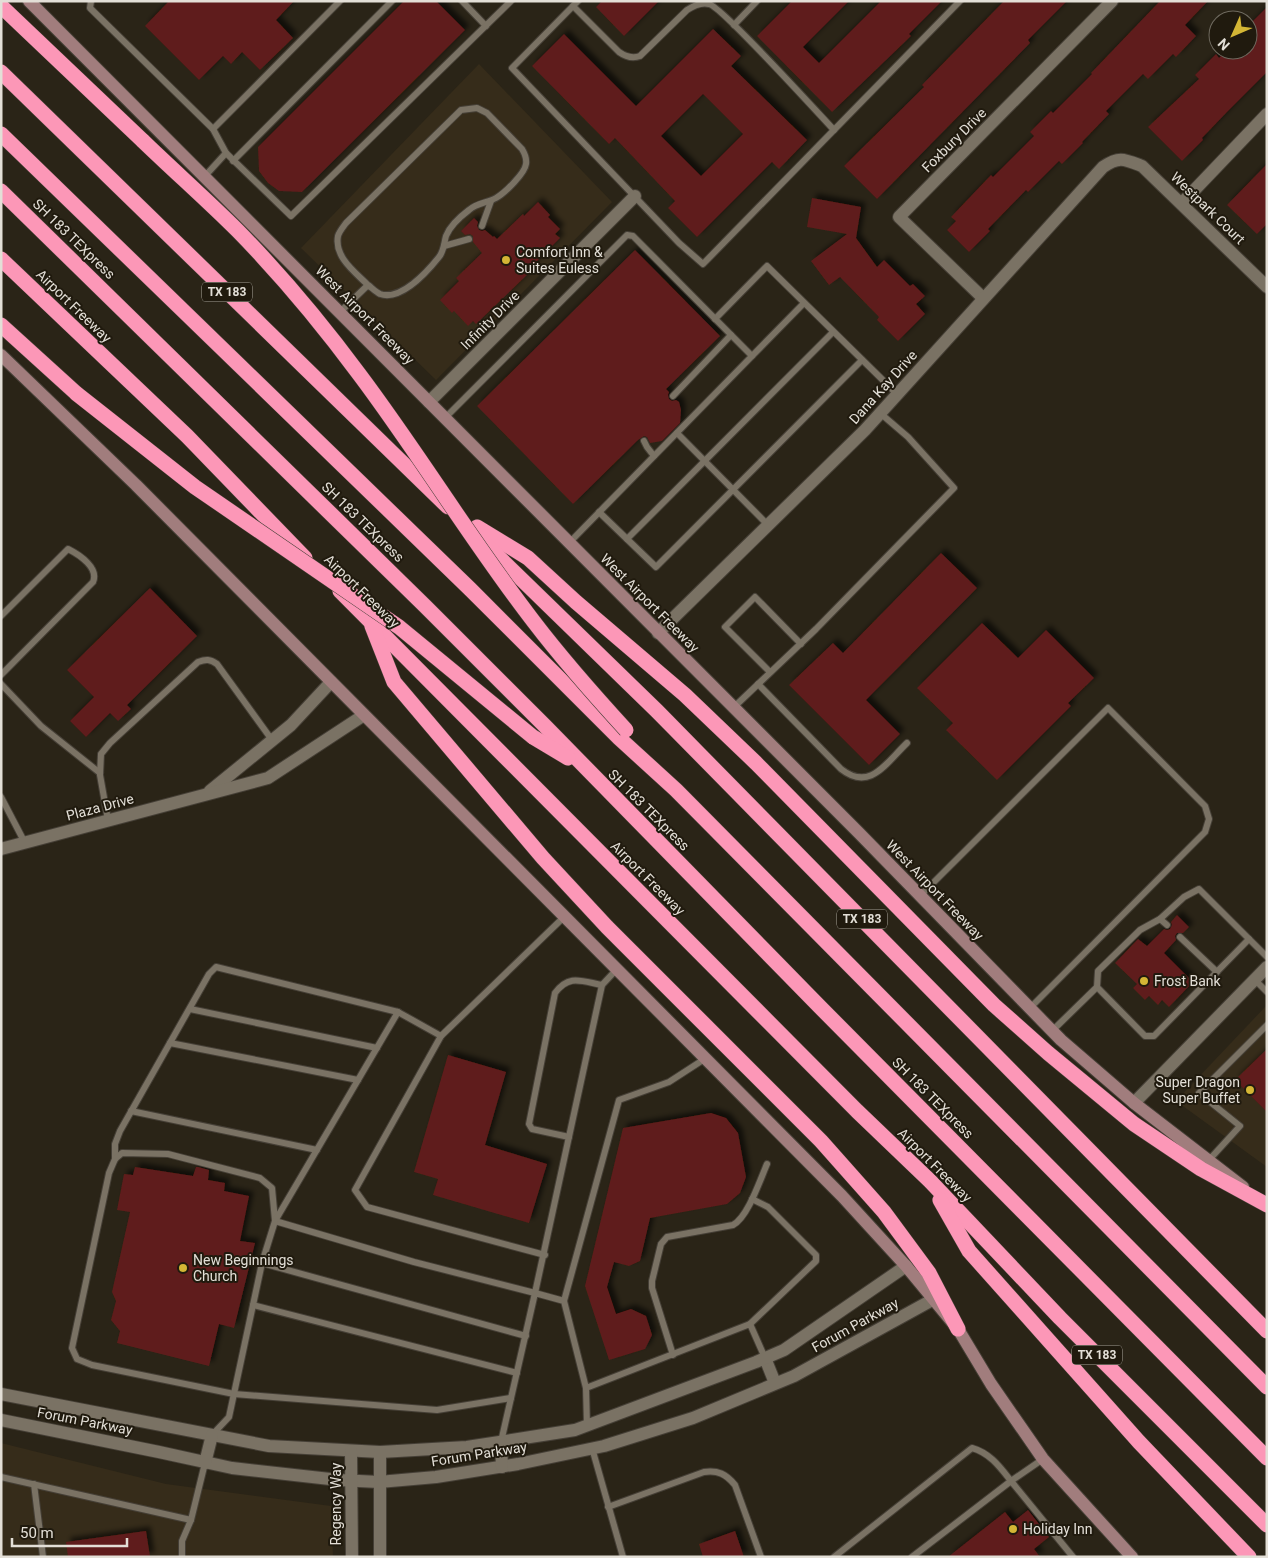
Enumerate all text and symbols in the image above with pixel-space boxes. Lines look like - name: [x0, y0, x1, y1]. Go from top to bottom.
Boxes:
- north arrow: [1208, 10, 1258, 60]
- text: N: [1215, 35, 1233, 53]
- street label: Foxbury Drive: [919, 105, 989, 175]
- street label: Westpark Court: [1168, 169, 1249, 248]
- street label: SH 183 TEXpress: [30, 196, 118, 282]
- place label: Comfort Inn & Suites Euless: [516, 244, 603, 276]
- marker: Comfort Inn & Suites Euless: [500, 254, 512, 266]
- street label: West Airport Freeway: [312, 262, 418, 368]
- street label: Airport Freeway: [33, 266, 115, 346]
- road number: TX 183: [202, 282, 252, 302]
- street label: Infinity Drive: [457, 287, 523, 353]
- street label: Dana Kay Drive: [846, 347, 920, 427]
- street label: SH 183 TEXpress: [319, 479, 407, 565]
- street label: West Airport Freeway: [597, 550, 703, 656]
- street label: Airport Freeway: [321, 551, 403, 631]
- street label: SH 183 TEXpress: [605, 766, 693, 854]
- street label: Plaza Drive: [64, 790, 136, 824]
- street label: West Airport Freeway: [883, 837, 987, 944]
- street label: Airport Freeway: [608, 838, 689, 919]
- road number: TX 183: [837, 910, 887, 929]
- place label: Frost Bank: [1154, 973, 1222, 989]
- marker: Frost Bank: [1138, 975, 1150, 987]
- street label: SH 183 TEXpress: [889, 1054, 977, 1142]
- place label: Super Dragon Super Buffet: [1156, 1074, 1240, 1106]
- marker: Super Dragon Super Buffet: [1244, 1084, 1256, 1096]
- street label: Airport Freeway: [895, 1125, 976, 1206]
- place label: New Beginnings Church: [193, 1252, 294, 1284]
- marker: New Beginnings Church: [177, 1262, 189, 1274]
- street label: Forum Parkway: [809, 1294, 901, 1355]
- road number: TX 183: [1072, 1346, 1122, 1364]
- street label: Forum Parkway: [36, 1404, 134, 1438]
- street label: Forum Parkway: [430, 1438, 528, 1469]
- street label: Regency Way: [328, 1462, 344, 1545]
- scale bar: [12, 1516, 128, 1548]
- place label: Holiday Inn: [1023, 1521, 1093, 1537]
- marker: Holiday Inn: [1007, 1523, 1019, 1535]
- text: 50 m: [20, 1524, 54, 1542]

